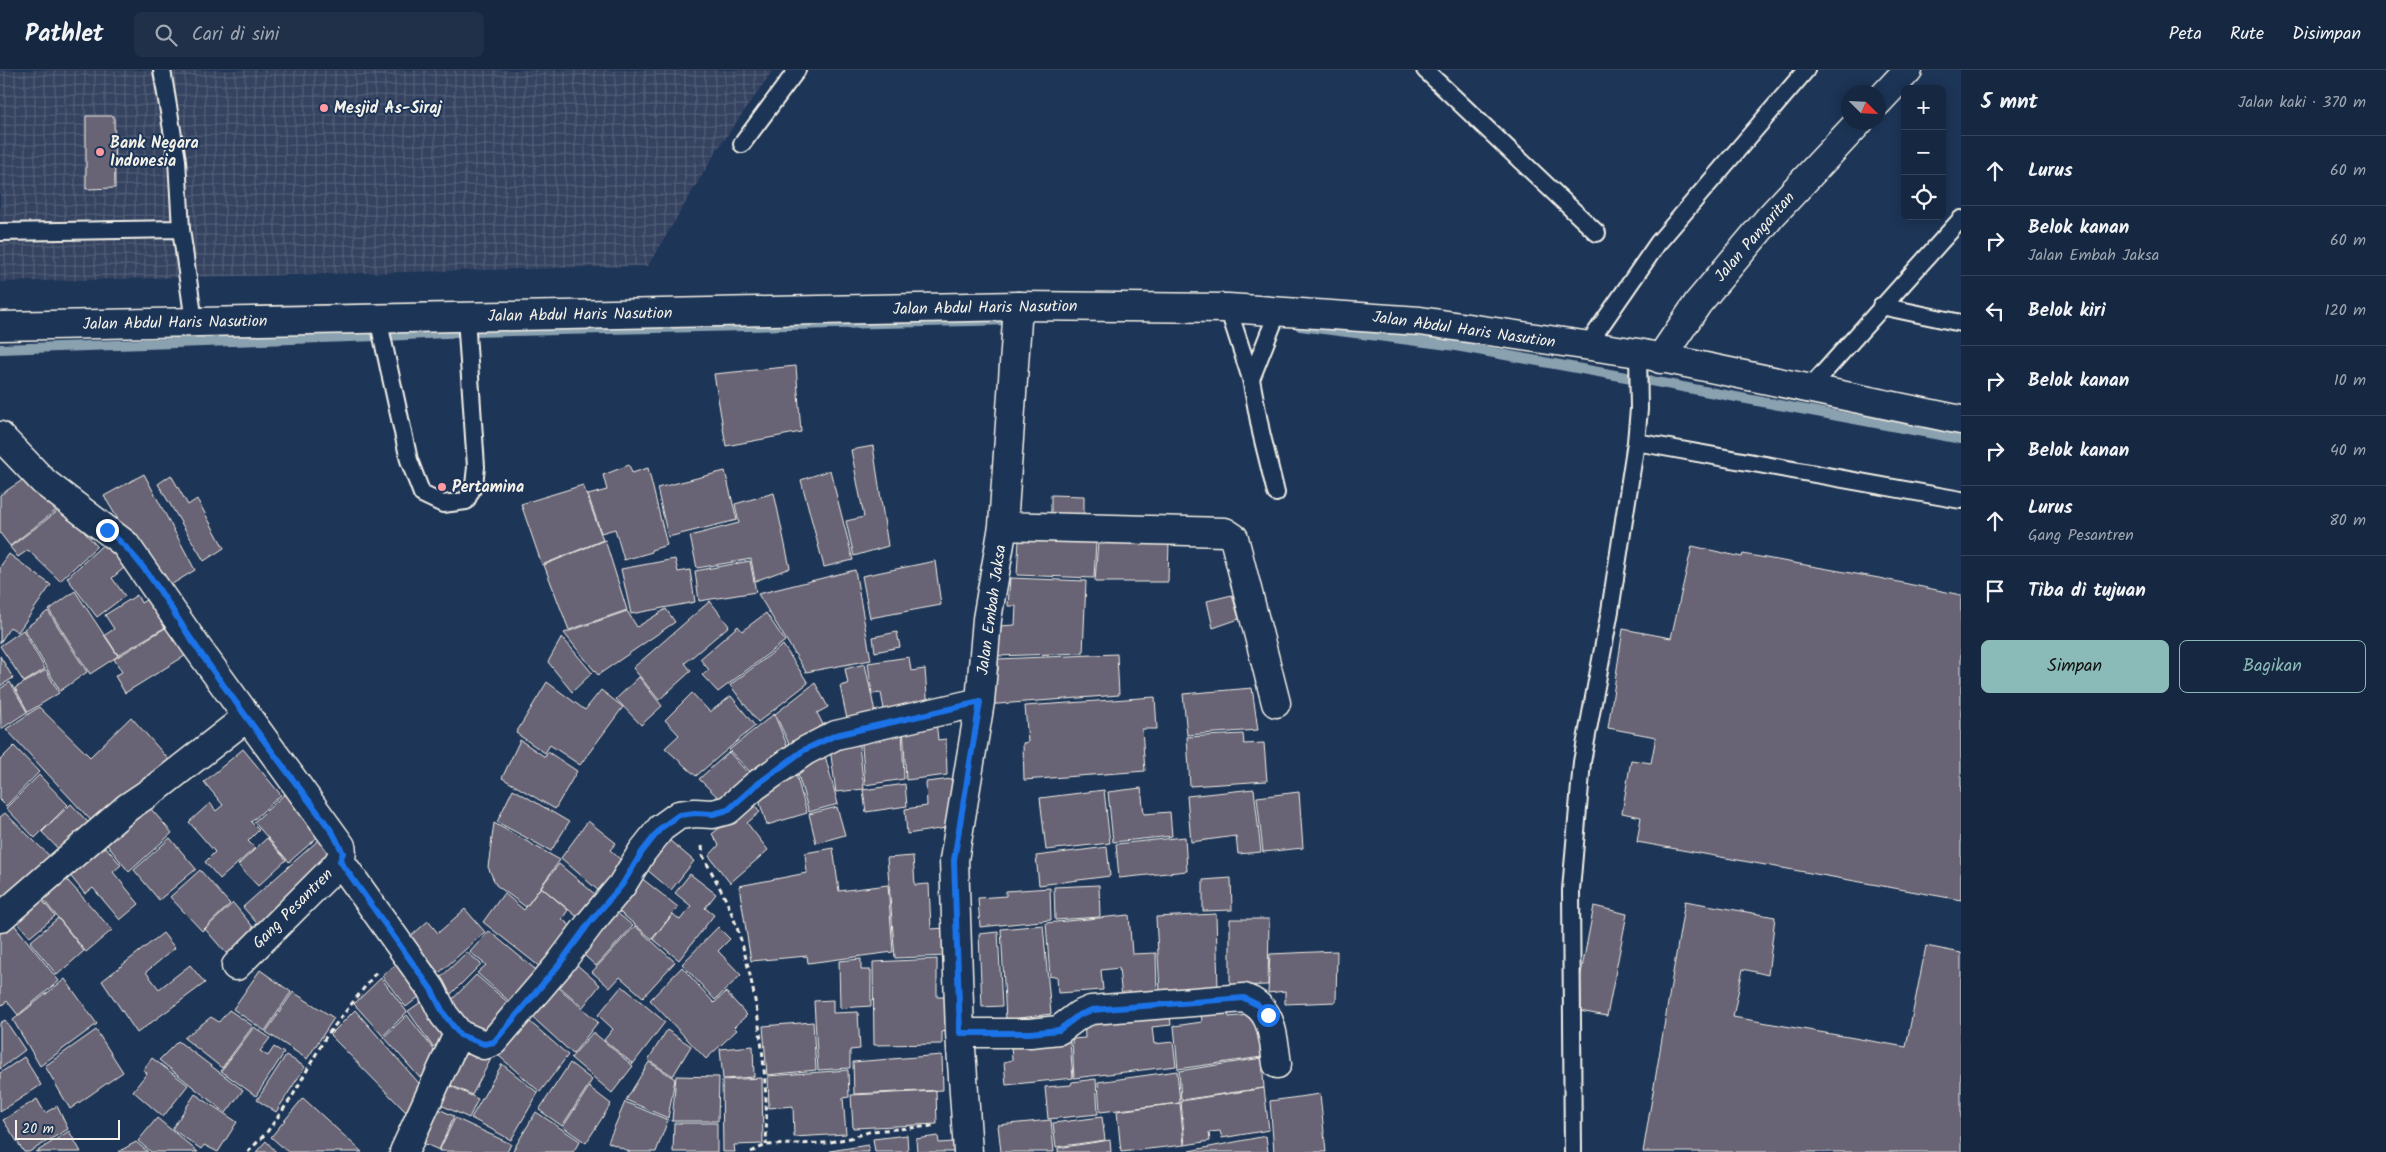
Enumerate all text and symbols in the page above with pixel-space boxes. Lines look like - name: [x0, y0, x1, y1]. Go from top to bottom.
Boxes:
- search box: [134, 12, 484, 57]
- text: Pathlet: [25, 15, 104, 54]
- text: Cari di sini: [192, 20, 279, 50]
- text: Peta: [2169, 20, 2202, 49]
- text: Rute: [2230, 20, 2264, 49]
- text: Disimpan: [2292, 20, 2361, 49]
- icon: search: [152, 21, 180, 49]
- north arrow: [1841, 85, 1886, 130]
- map controls: [1901, 85, 1946, 220]
- button: +: [1901, 85, 1946, 130]
- text: 5 mnt: [1981, 86, 2038, 119]
- text: Jalan kaki · 370 m: [2238, 90, 2366, 115]
- place label: Mesjid As-Siraj: [334, 96, 442, 121]
- marker: Mesjid As-Siraj: [318, 102, 330, 114]
- button: −: [1901, 130, 1946, 175]
- place label: Bank Negara Indonesia: [110, 131, 199, 174]
- marker: Bank Negara Indonesia: [94, 146, 106, 158]
- text: Lurus: [2028, 156, 2073, 186]
- icon: ahead: [1981, 157, 2009, 185]
- text: 60 m: [2330, 158, 2366, 183]
- button: locate: [1901, 175, 1946, 220]
- street label: Jalan Pangaritan: [1709, 186, 1801, 288]
- text: Belok kanan: [2028, 213, 2129, 243]
- icon: right: [1981, 227, 2009, 255]
- text: 60 m: [2330, 228, 2366, 253]
- text: Jalan Embah Jaksa: [2028, 243, 2159, 268]
- street label: Jalan Abdul Haris Nasution: [892, 294, 1078, 322]
- text: Belok kiri: [2028, 296, 2106, 326]
- icon: left: [1981, 297, 2009, 325]
- text: 120 m: [2325, 298, 2366, 323]
- street label: Jalan Abdul Haris Nasution: [487, 301, 673, 329]
- street label: Jalan Abdul Haris Nasution: [1371, 305, 1557, 355]
- street label: Jalan Abdul Haris Nasution: [82, 309, 268, 337]
- text: Belok kanan: [2028, 366, 2129, 396]
- icon: right: [1981, 367, 2009, 395]
- text: 10 m: [2334, 368, 2366, 393]
- text: Belok kanan: [2028, 436, 2129, 466]
- icon: right: [1981, 437, 2009, 465]
- text: 40 m: [2330, 438, 2366, 463]
- place label: Pertamina: [452, 475, 524, 500]
- marker: Pertamina: [436, 481, 448, 493]
- text: Lurus: [2028, 493, 2073, 523]
- icon: ahead: [1981, 507, 2009, 535]
- text: 80 m: [2329, 508, 2366, 533]
- route end: [96, 519, 119, 542]
- text: Gang Pesantren: [2028, 523, 2134, 548]
- street label: Jalan Embah Jaksa: [970, 543, 1014, 677]
- text: Tiba di tujuan: [2028, 576, 2146, 606]
- icon: arrive: [1981, 577, 2009, 605]
- button: Simpan: [1981, 640, 2169, 693]
- button: Bagikan: [2179, 640, 2366, 693]
- street label: Gang Pesantren: [247, 863, 339, 955]
- route start: [1257, 1004, 1280, 1027]
- scale bar: [15, 1117, 120, 1140]
- text: 20 m: [22, 1118, 54, 1140]

